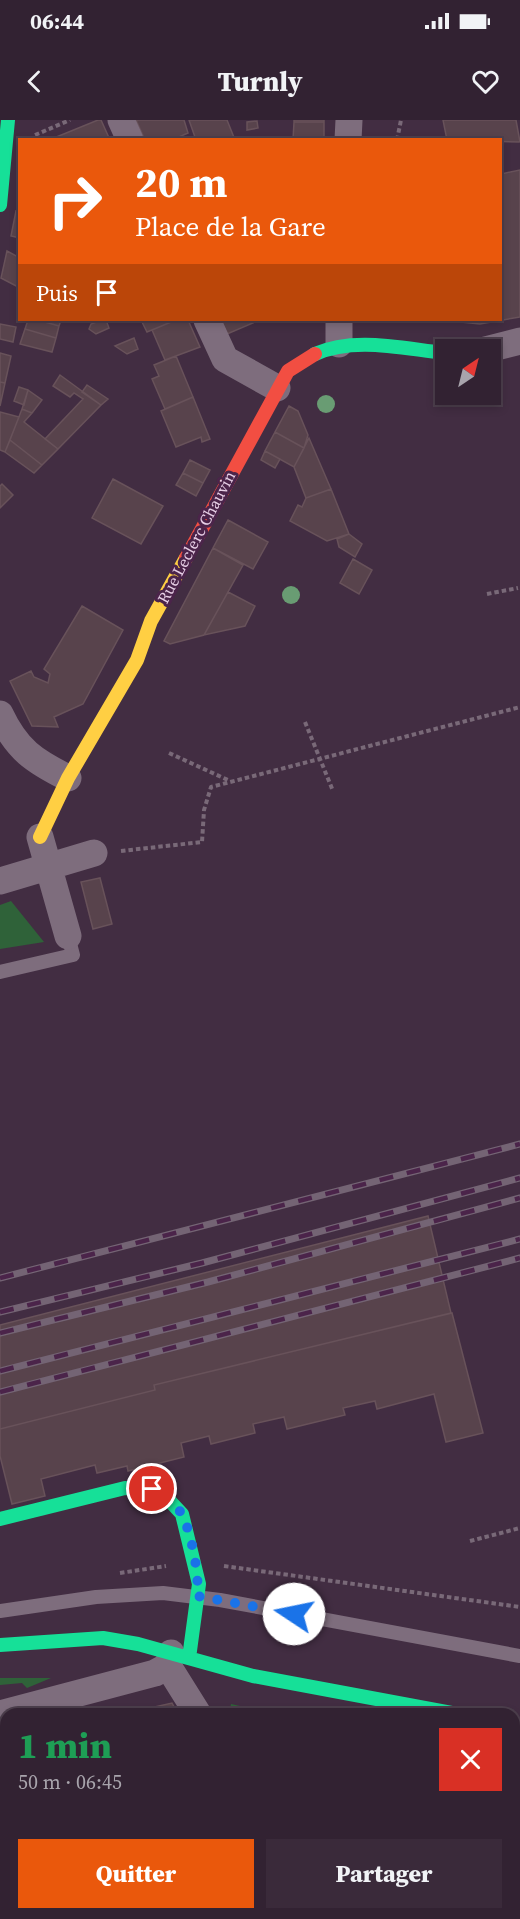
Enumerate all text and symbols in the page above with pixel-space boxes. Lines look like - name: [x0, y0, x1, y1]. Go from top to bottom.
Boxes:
- text: 06:44: [30, 6, 84, 36]
- text: Turnly: [218, 63, 302, 100]
- icon: back: [18, 65, 51, 98]
- icon: heart: [469, 65, 502, 98]
- text: 20 m: [135, 153, 228, 211]
- icon: right: [36, 162, 114, 240]
- text: Place de la Gare: [135, 208, 326, 245]
- icon: arrive: [90, 276, 123, 309]
- text: Puis: [36, 278, 78, 308]
- north arrow: [435, 339, 501, 405]
- map controls: [435, 339, 501, 405]
- street label: Rue Leclerc Chauvin: [152, 467, 240, 607]
- pin: [126, 1463, 177, 1514]
- icon: arrive: [135, 1472, 168, 1505]
- position arrow: [262, 1582, 326, 1646]
- text: 1 min: [18, 1721, 112, 1770]
- button: close: [439, 1728, 502, 1791]
- text: 50 m · 06:45: [18, 1768, 122, 1796]
- button: Quitter: [18, 1839, 254, 1908]
- button: Partager: [266, 1839, 502, 1908]

